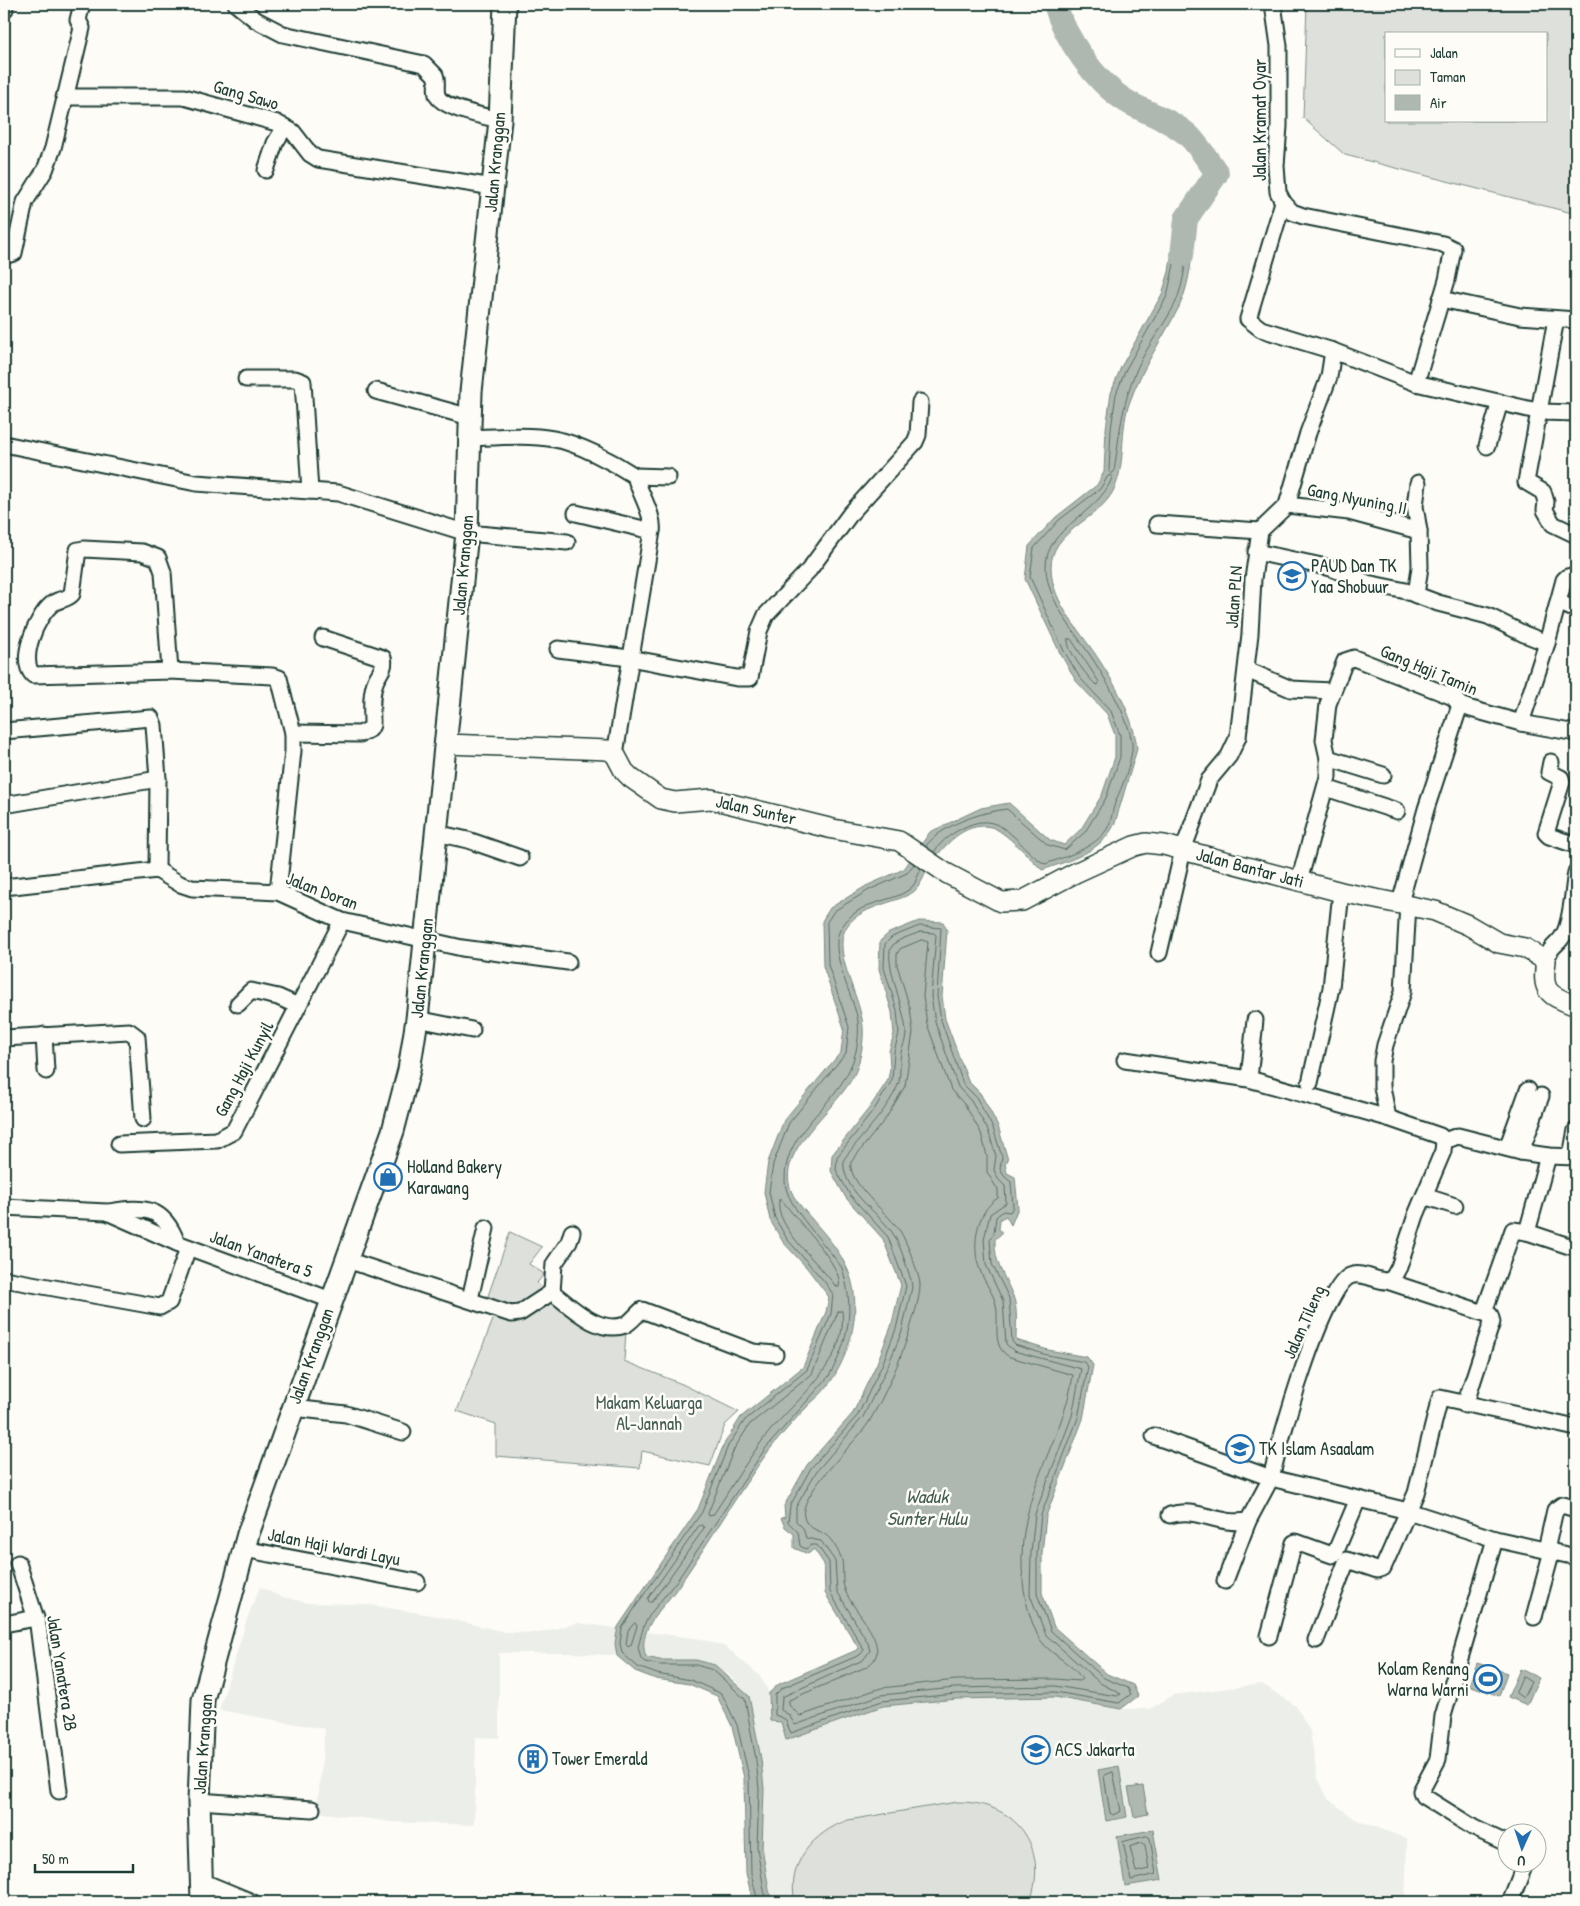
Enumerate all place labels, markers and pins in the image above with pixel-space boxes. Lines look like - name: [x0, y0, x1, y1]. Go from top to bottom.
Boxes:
- place label: PAUD Dan TK Yaa Shobuur: [1311, 553, 1397, 599]
- school or university icon: PAUD Dan TK Yaa Shobuur: [1277, 561, 1307, 591]
- place label: Holland Bakery Karawang: [407, 1154, 503, 1200]
- shop icon: Holland Bakery Karawang: [373, 1162, 403, 1192]
- school or university icon: TK Islam Asaalam: [1225, 1434, 1255, 1464]
- place label: TK Islam Asaalam: [1259, 1436, 1374, 1461]
- place label: Kolam Renang Warna Warni: [1377, 1656, 1469, 1702]
- sports icon: Kolam Renang Warna Warni: [1473, 1664, 1503, 1694]
- school or university icon: ACS Jakarta: [1021, 1735, 1051, 1765]
- place label: ACS Jakarta: [1055, 1737, 1134, 1762]
- building icon: Tower Emerald: [518, 1744, 548, 1774]
- place label: Tower Emerald: [552, 1746, 647, 1771]

